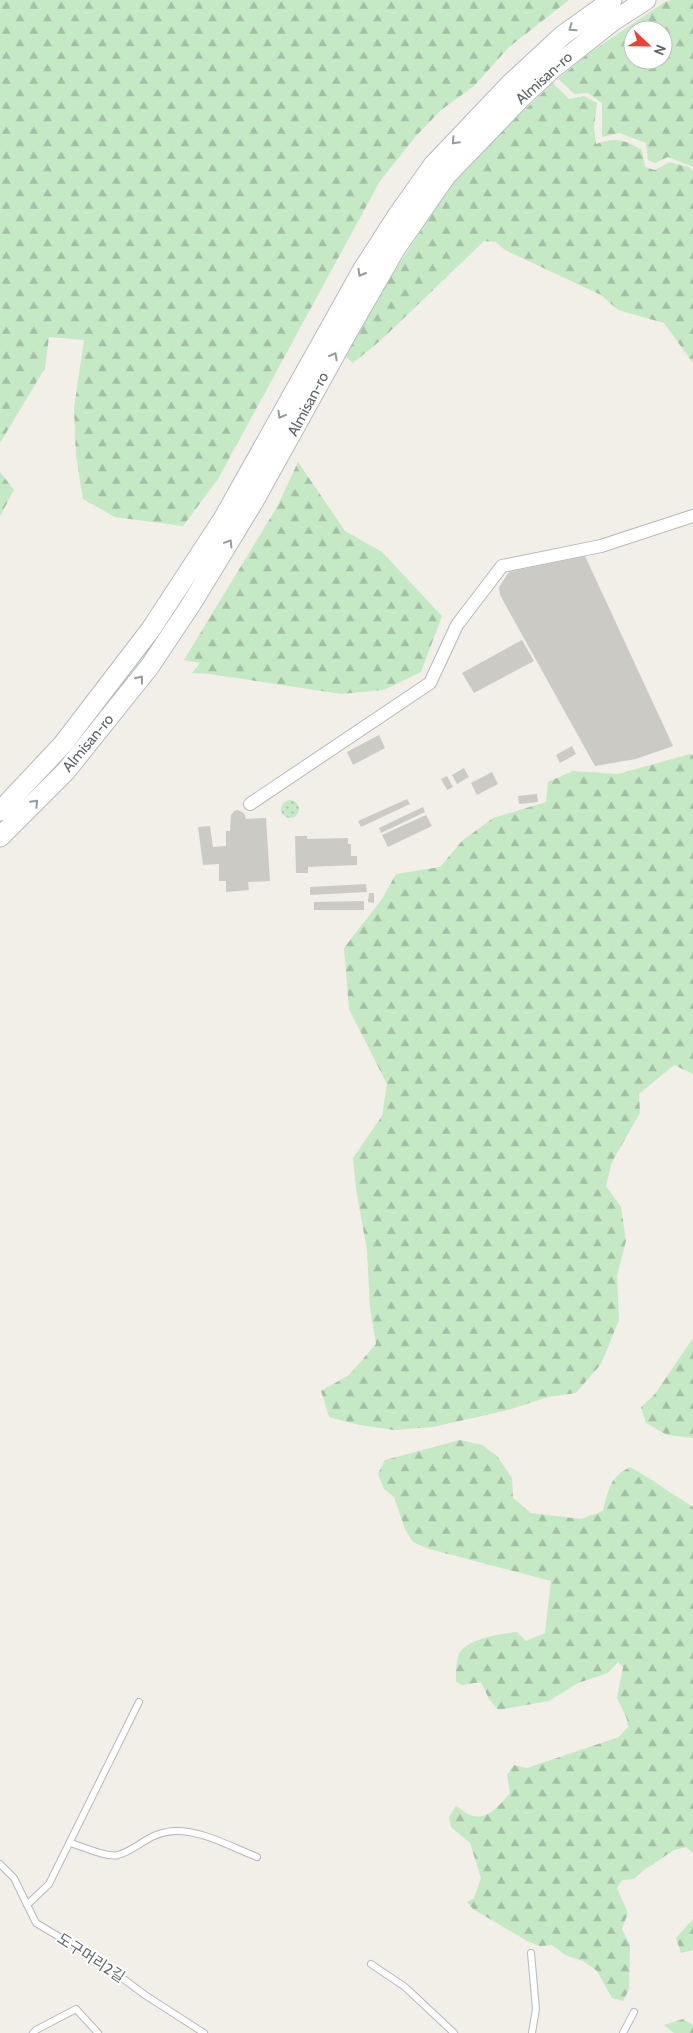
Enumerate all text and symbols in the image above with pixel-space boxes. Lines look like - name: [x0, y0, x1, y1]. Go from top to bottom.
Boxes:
- north arrow: [623, 20, 673, 70]
- one-way arrow: [568, 22, 578, 31]
- text: N: [650, 42, 670, 58]
- street label: Almisan-ro: [512, 48, 576, 108]
- one-way arrow: [452, 136, 461, 145]
- one-way arrow: [357, 268, 367, 277]
- one-way arrow: [328, 352, 338, 361]
- street label: Almisan-ro: [284, 369, 332, 439]
- one-way arrow: [278, 409, 288, 418]
- one-way arrow: [222, 540, 232, 549]
- one-way arrow: [134, 676, 142, 685]
- street label: Almisan-ro: [59, 710, 117, 776]
- one-way arrow: [29, 800, 38, 809]
- street label: 도구머리2길: [54, 1930, 128, 1986]

